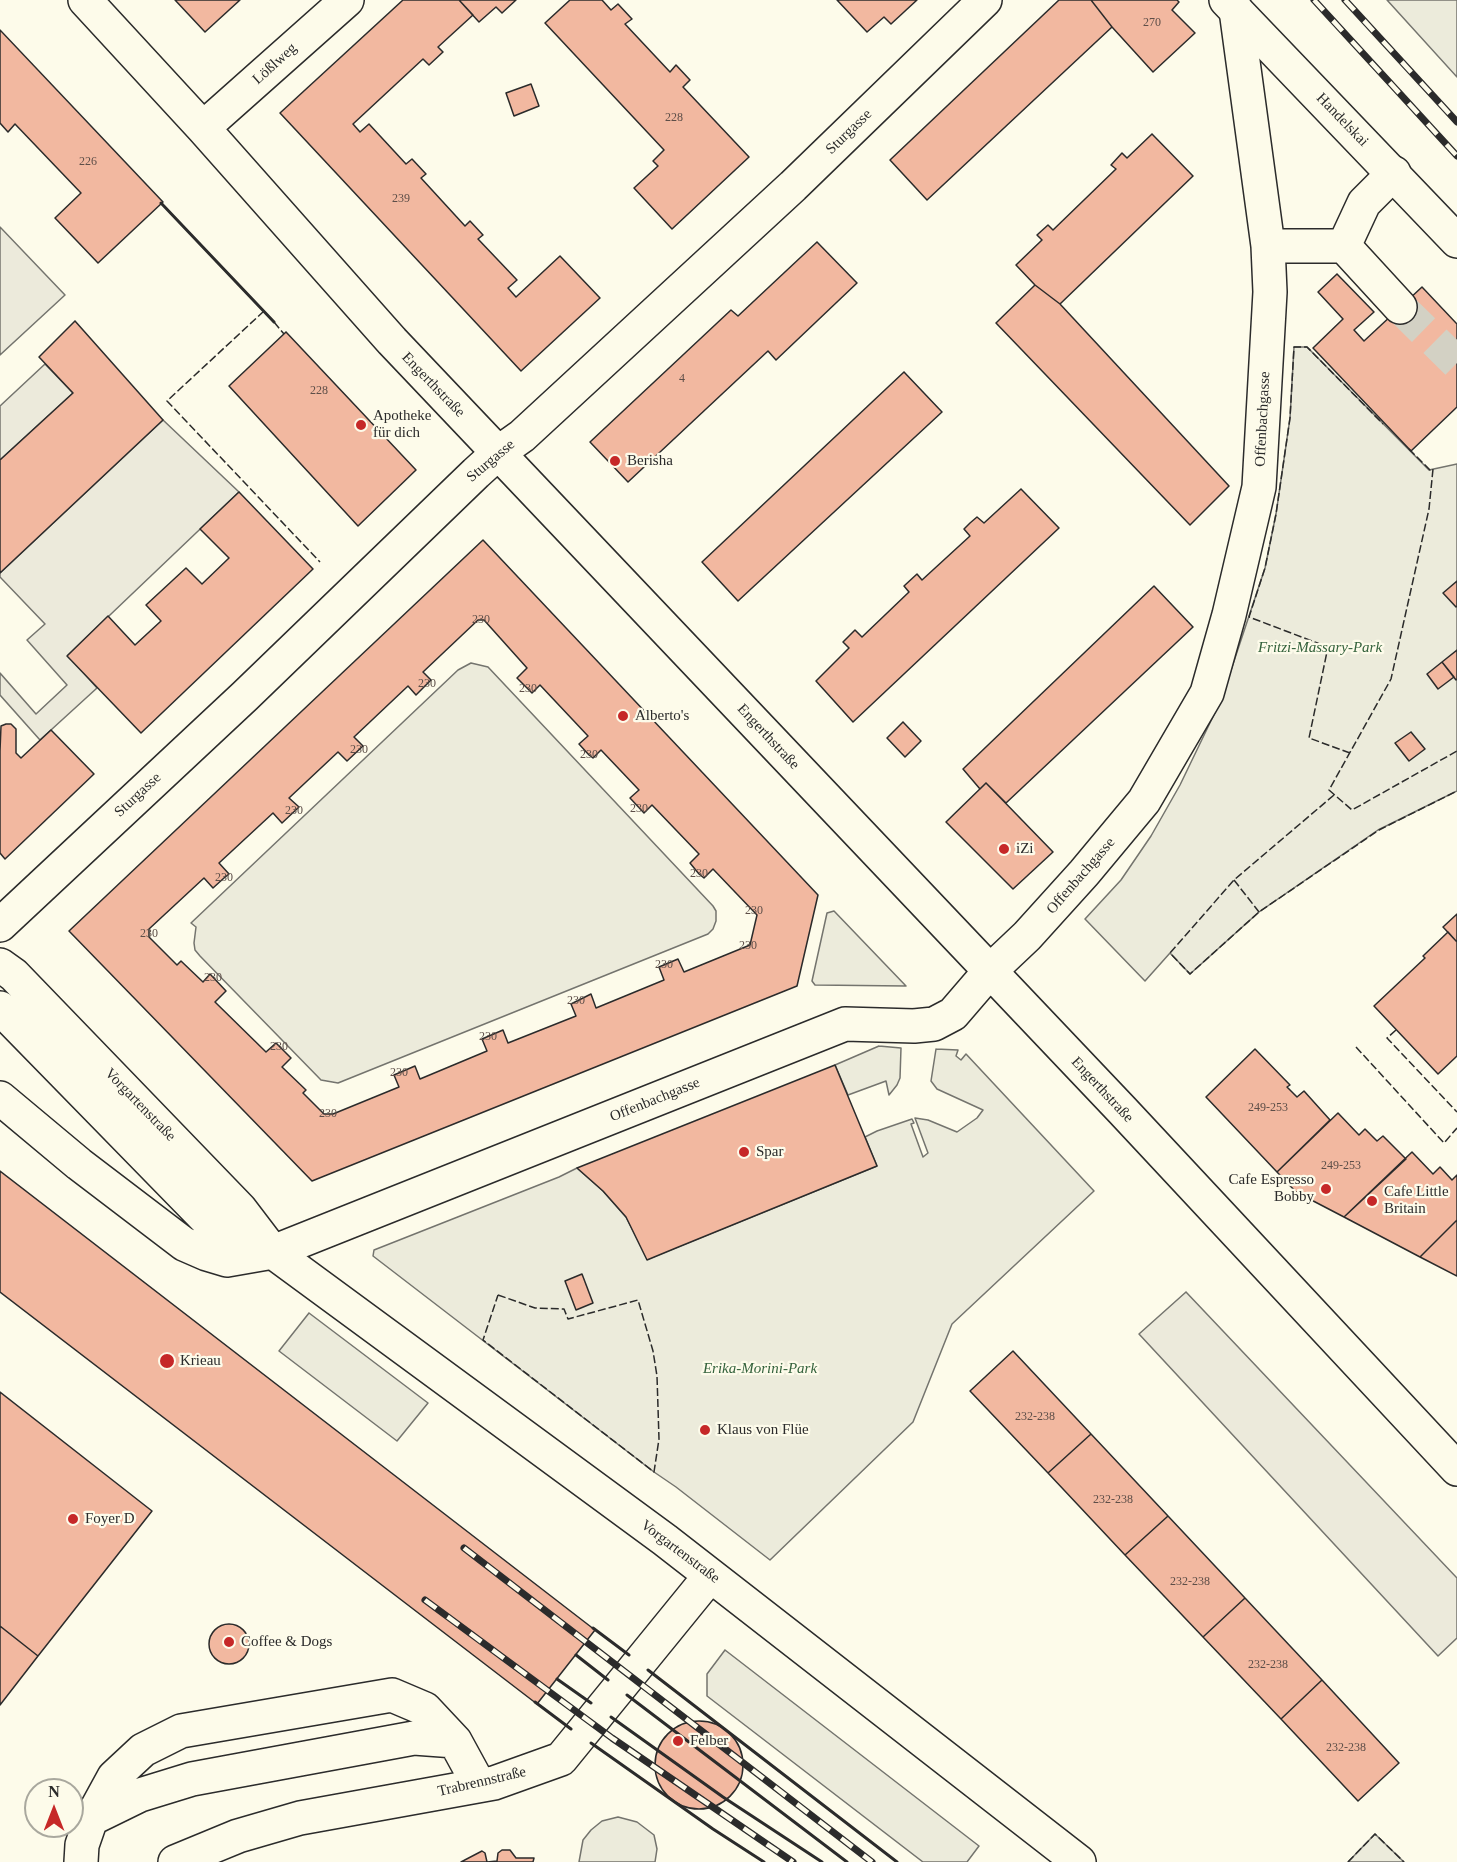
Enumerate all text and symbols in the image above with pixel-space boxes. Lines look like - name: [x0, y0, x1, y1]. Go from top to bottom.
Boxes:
- house number: 270: [1143, 16, 1161, 30]
- street label: Lößlweg: [249, 39, 301, 89]
- street label: Handelskai: [1312, 89, 1372, 151]
- street label: Sturgasse: [822, 106, 876, 158]
- house number: 228: [665, 111, 683, 125]
- house number: 226: [79, 155, 97, 169]
- house number: 239: [392, 192, 410, 206]
- street label: Engerthstraße: [398, 349, 468, 421]
- street label: Offenbachgasse: [1252, 371, 1274, 467]
- house number: 4: [679, 372, 685, 386]
- house number: 228: [310, 384, 328, 398]
- place label: Apotheke für dich: [373, 407, 431, 442]
- marker: Apotheke für dich: [354, 418, 368, 432]
- street label: Sturgasse: [463, 436, 519, 486]
- place label: Berisha: [627, 452, 673, 470]
- marker: Berisha: [608, 454, 622, 468]
- house number: 230: [472, 613, 490, 627]
- park label: Fritzi-Massary-Park: [1258, 639, 1382, 657]
- house number: 230: [418, 677, 436, 691]
- house number: 230: [519, 682, 537, 696]
- street label: Engerthstraße: [733, 700, 803, 774]
- place label: Alberto's: [635, 707, 689, 725]
- marker: Alberto's: [616, 709, 630, 723]
- house number: 230: [350, 743, 368, 757]
- house number: 230: [580, 748, 598, 762]
- street label: Sturgasse: [111, 769, 165, 821]
- house number: 230: [630, 802, 648, 816]
- house number: 230: [285, 804, 303, 818]
- street label: Offenbachgasse: [1043, 834, 1119, 918]
- place label: iZi: [1016, 840, 1033, 858]
- marker: iZi: [997, 842, 1011, 856]
- house number: 230: [690, 867, 708, 881]
- house number: 230: [215, 871, 233, 885]
- house number: 230: [745, 904, 763, 918]
- house number: 230: [140, 927, 158, 941]
- house number: 230: [739, 939, 757, 953]
- house number: 230: [655, 958, 673, 972]
- house number: 230: [204, 971, 222, 985]
- house number: 230: [567, 994, 585, 1008]
- house number: 230: [479, 1030, 497, 1044]
- house number: 230: [270, 1040, 288, 1054]
- street label: Engerthstraße: [1067, 1053, 1137, 1127]
- street label: Vorgartenstraße: [101, 1065, 179, 1145]
- house number: 230: [390, 1066, 408, 1080]
- street label: Offenbachgasse: [607, 1074, 703, 1126]
- house number: 249-253: [1248, 1101, 1288, 1115]
- house number: 230: [319, 1107, 337, 1121]
- place label: Spar: [756, 1143, 783, 1161]
- marker: Spar: [737, 1145, 751, 1159]
- house number: 249-253: [1321, 1159, 1361, 1173]
- place label: Cafe Espresso Bobby: [1229, 1171, 1314, 1206]
- marker: Cafe Espresso Bobby: [1319, 1182, 1333, 1196]
- place label: Cafe Little Britain: [1384, 1183, 1449, 1218]
- marker: Cafe Little Britain: [1365, 1194, 1379, 1208]
- marker: Krieau: [158, 1352, 176, 1370]
- place label: Krieau: [180, 1352, 221, 1370]
- park label: Erika-Morini-Park: [703, 1360, 817, 1378]
- house number: 232-238: [1015, 1410, 1055, 1424]
- place label: Klaus von Flüe: [717, 1421, 809, 1439]
- marker: Klaus von Flüe: [698, 1423, 712, 1437]
- house number: 232-238: [1093, 1493, 1133, 1507]
- place label: Foyer D: [85, 1510, 135, 1528]
- marker: Foyer D: [66, 1512, 80, 1526]
- street label: Vorgartenstraße: [637, 1516, 723, 1588]
- house number: 232-238: [1170, 1575, 1210, 1589]
- place label: Coffee & Dogs: [241, 1633, 332, 1651]
- marker: Coffee & Dogs: [222, 1635, 236, 1649]
- house number: 232-238: [1248, 1658, 1288, 1672]
- place label: Felber: [690, 1732, 728, 1750]
- marker: Felber: [671, 1734, 685, 1748]
- house number: 232-238: [1326, 1741, 1366, 1755]
- street label: Trabrennstraße: [436, 1763, 528, 1801]
- north arrow: [24, 1778, 84, 1838]
- text: N: [48, 1783, 60, 1800]

